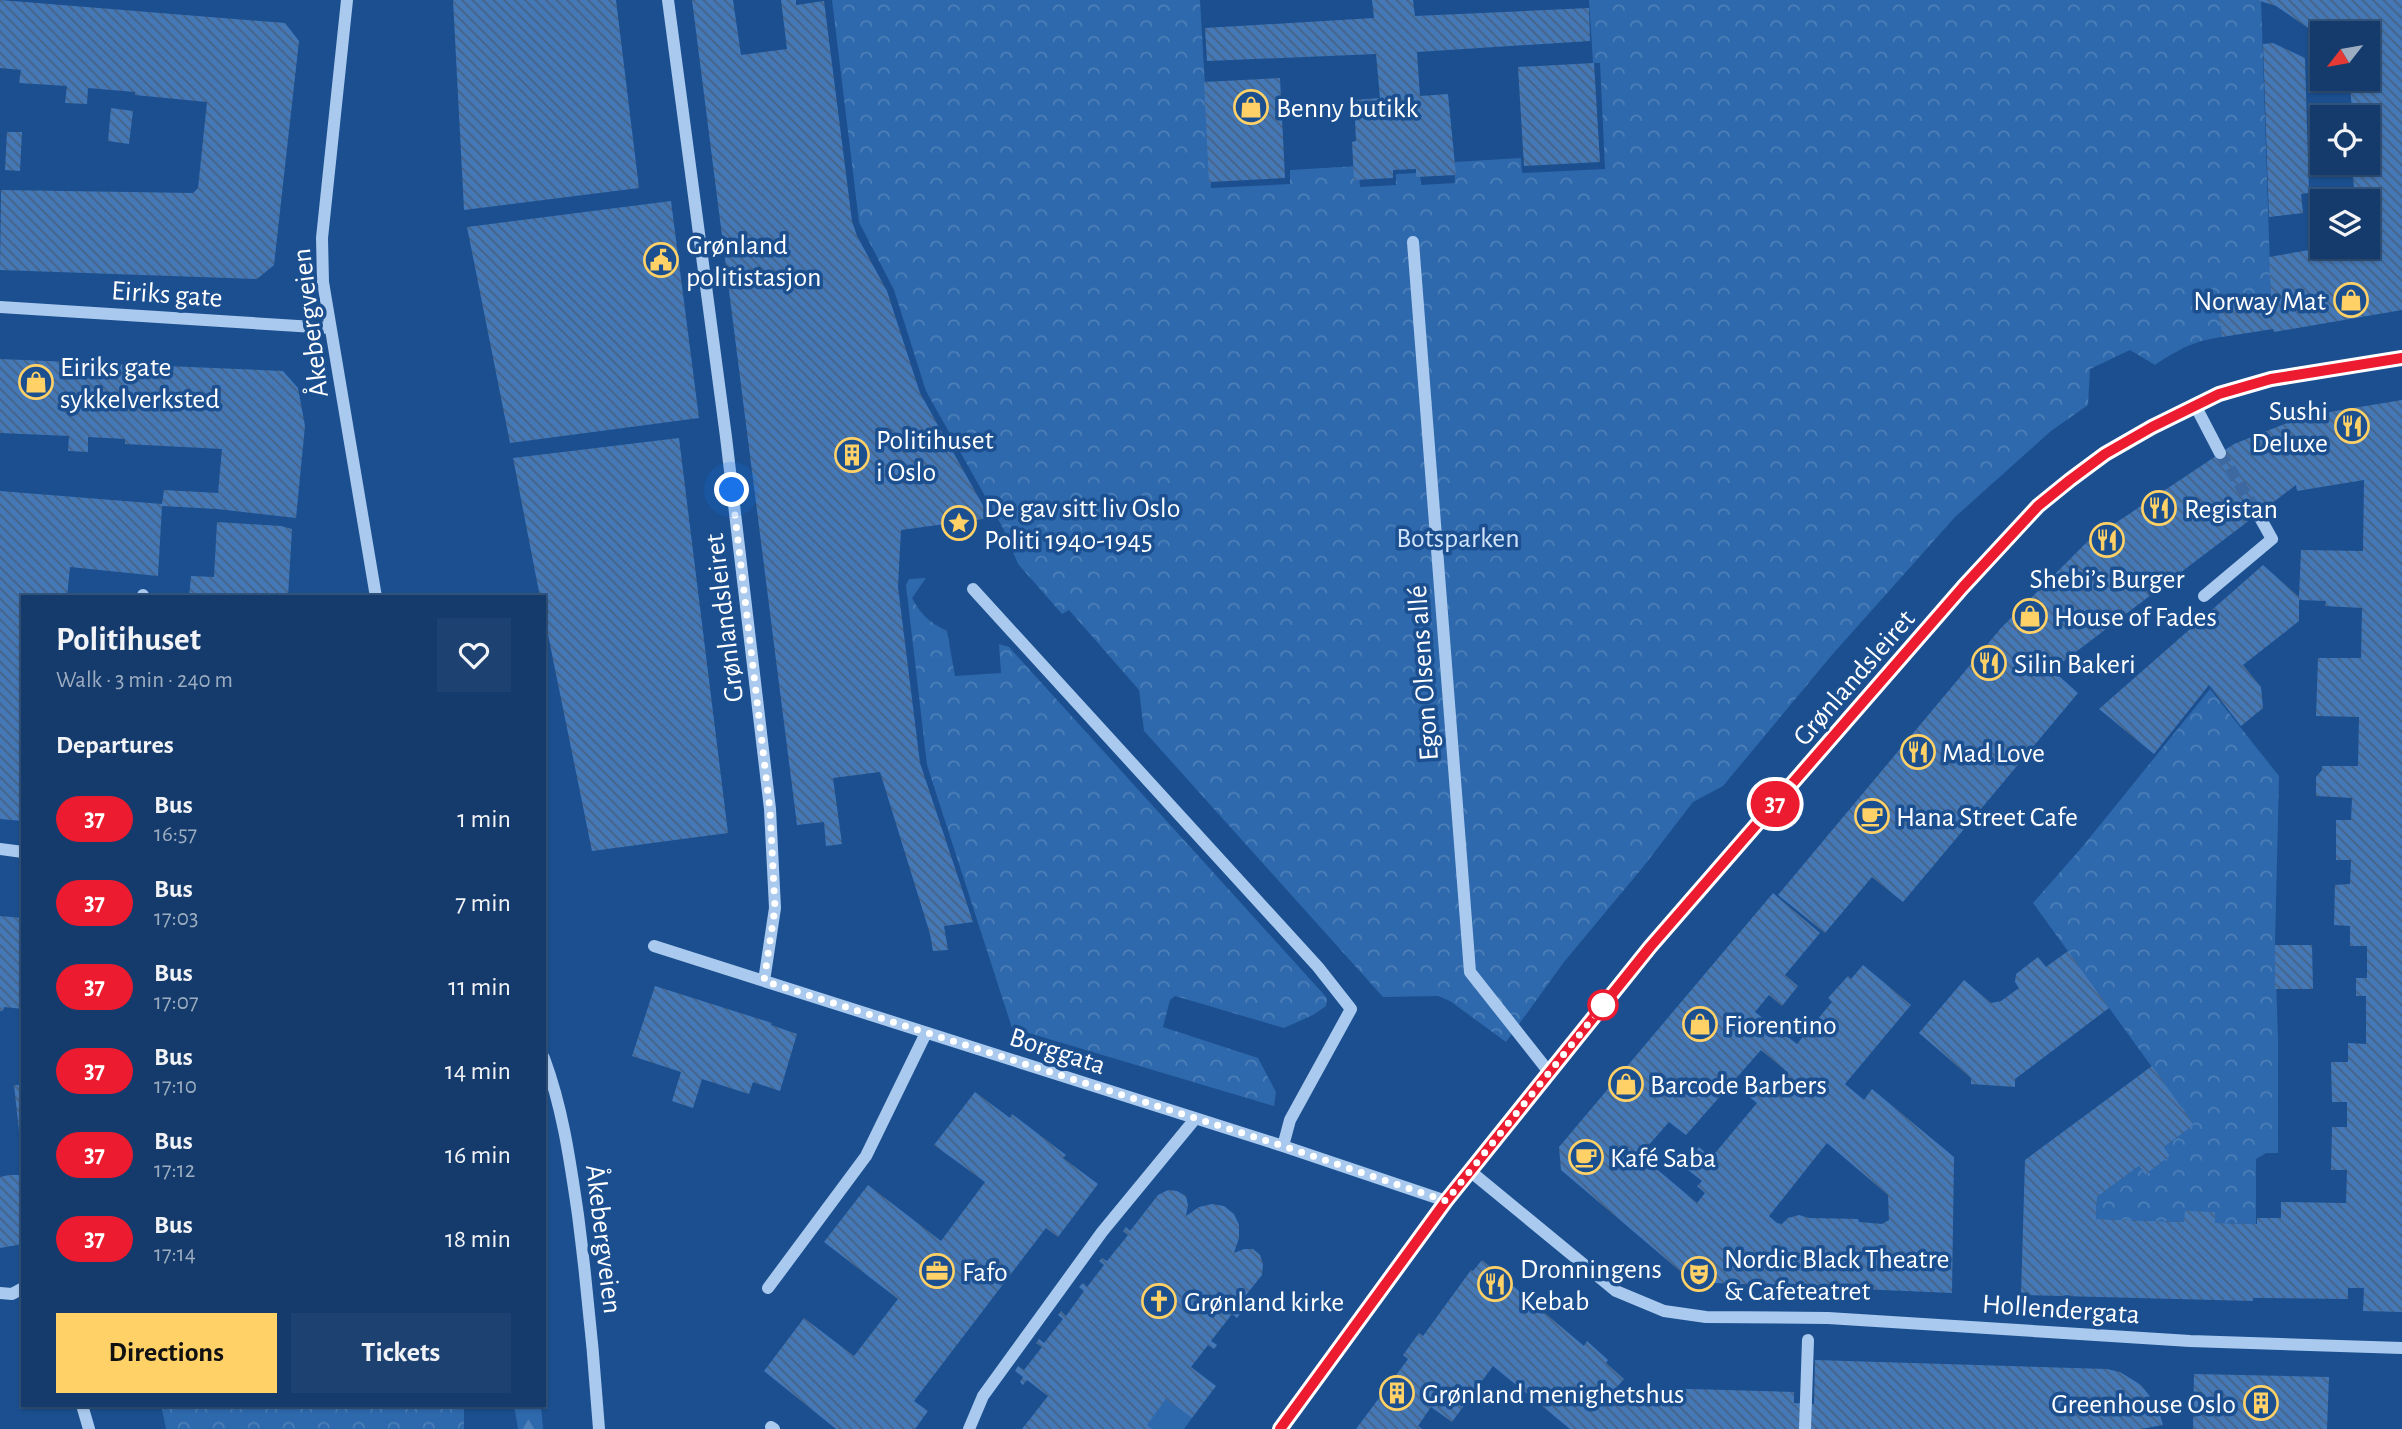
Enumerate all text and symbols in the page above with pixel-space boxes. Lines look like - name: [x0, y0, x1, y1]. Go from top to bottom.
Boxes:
- north arrow: [2310, 21, 2380, 91]
- map controls: [2310, 21, 2380, 259]
- shop icon: Benny butikk: [1232, 88, 1270, 126]
- place label: Benny butikk: [1276, 95, 1418, 123]
- button: locate: [2310, 105, 2380, 175]
- button: layers: [2310, 189, 2380, 259]
- place label: Grønland politistasjon: [686, 232, 821, 292]
- public building icon: Grønland politistasjon: [642, 241, 680, 279]
- street label: Åkebergveien: [285, 247, 334, 399]
- street label: Eiriks gate: [110, 277, 223, 313]
- shop icon: Norway Mat: [2332, 281, 2370, 319]
- place label: Norway Mat: [2193, 288, 2326, 316]
- place label: Eiriks gate sykkelverksted: [60, 354, 220, 414]
- shop icon: Eiriks gate sykkelverksted: [17, 363, 55, 401]
- place label: Sushi Deluxe: [2251, 398, 2328, 458]
- restaurant icon: Sushi Deluxe: [2333, 407, 2371, 445]
- place label: Politihuset i Oslo: [876, 427, 994, 487]
- building icon: Politihuset i Oslo: [833, 436, 871, 474]
- your location: [714, 472, 749, 507]
- restaurant icon: Registan: [2140, 489, 2178, 527]
- place label: De gav sitt liv Oslo Politi 1940-1945: [984, 495, 1180, 555]
- place label: Registan: [2184, 496, 2278, 524]
- place icon: De gav sitt liv Oslo Politi 1940-1945: [940, 504, 978, 542]
- restaurant icon: Shebi’s Burger: [2088, 521, 2126, 559]
- park label: Botsparken: [1396, 525, 1520, 553]
- street label: Grønlandsleiret: [701, 532, 749, 704]
- place label: Shebi’s Burger: [2030, 566, 2184, 594]
- street label: Egon Olsens allé: [1404, 584, 1444, 761]
- shop icon: House of Fades: [2011, 597, 2049, 635]
- place label: House of Fades: [2054, 604, 2217, 632]
- street label: Grønlandsleiret: [1788, 605, 1921, 751]
- button: heart: [437, 618, 511, 692]
- text: Politihuset: [56, 624, 201, 657]
- restaurant icon: Silin Bakeri: [1970, 644, 2008, 682]
- place label: Silin Bakeri: [2014, 651, 2136, 679]
- text: Walk · 3 min · 240 m: [56, 669, 233, 692]
- text: Departures: [56, 732, 174, 758]
- restaurant icon: Mad Love: [1899, 733, 1937, 771]
- place label: Mad Love: [1942, 740, 2045, 768]
- line badge: 37: [1744, 781, 1806, 827]
- text: Bus: [154, 792, 193, 818]
- text: 37: [1765, 792, 1785, 816]
- cafe icon: Hana Street Cafe: [1853, 797, 1891, 835]
- place label: Hana Street Cafe: [1896, 804, 2078, 832]
- text: 1 min: [457, 806, 511, 832]
- text: 37: [84, 807, 105, 831]
- text: 16:57: [154, 823, 197, 846]
- text: Bus: [154, 876, 193, 902]
- text: 7 min: [455, 890, 511, 916]
- text: 37: [84, 891, 105, 915]
- text: 17:03: [154, 907, 198, 930]
- text: Bus: [154, 960, 193, 986]
- text: 11 min: [448, 974, 511, 1000]
- text: 37: [84, 975, 105, 999]
- unlabelled marker: [1588, 990, 1618, 1020]
- text: 17:07: [154, 991, 199, 1014]
- shop icon: Fiorentino: [1681, 1005, 1719, 1043]
- place label: Fiorentino: [1724, 1012, 1837, 1040]
- street label: Borggata: [1006, 1023, 1109, 1081]
- text: Bus: [154, 1044, 193, 1070]
- text: 14 min: [445, 1058, 511, 1084]
- text: 37: [84, 1059, 105, 1083]
- shop icon: Barcode Barbers: [1607, 1065, 1645, 1103]
- place label: Barcode Barbers: [1650, 1072, 1827, 1100]
- text: 17:10: [154, 1075, 197, 1098]
- text: Bus: [154, 1128, 193, 1154]
- cafe icon: Kafé Saba: [1567, 1138, 1605, 1176]
- text: 16 min: [445, 1142, 511, 1168]
- text: 37: [84, 1143, 105, 1167]
- place label: Kafé Saba: [1610, 1145, 1716, 1173]
- text: 17:12: [154, 1159, 195, 1182]
- street label: Åkebergveien: [580, 1163, 629, 1315]
- text: Bus: [154, 1212, 193, 1238]
- text: 18 min: [445, 1226, 511, 1252]
- text: 37: [84, 1227, 105, 1251]
- text: 17:14: [154, 1243, 196, 1266]
- place label: Nordic Black Theatre & Cafeteatret: [1724, 1246, 1949, 1306]
- office icon: Fafo: [918, 1252, 956, 1290]
- theatre icon: Nordic Black Theatre & Cafeteatret: [1680, 1255, 1718, 1293]
- place label: Dronningens Kebab: [1520, 1256, 1662, 1316]
- place label: Fafo: [962, 1259, 1008, 1287]
- restaurant icon: Dronningens Kebab: [1476, 1265, 1514, 1303]
- church icon: Grønland kirke: [1140, 1282, 1178, 1320]
- place label: Grønland kirke: [1184, 1289, 1344, 1317]
- street label: Hollendergata: [1981, 1291, 2141, 1329]
- button: Directions: [56, 1313, 277, 1393]
- button: Tickets: [291, 1313, 511, 1393]
- building icon: Grønland menighetshus: [1378, 1374, 1416, 1412]
- place label: Grønland menighetshus: [1422, 1381, 1684, 1409]
- building icon: Greenhouse Oslo: [2242, 1384, 2280, 1422]
- place label: Greenhouse Oslo: [2051, 1391, 2236, 1419]

